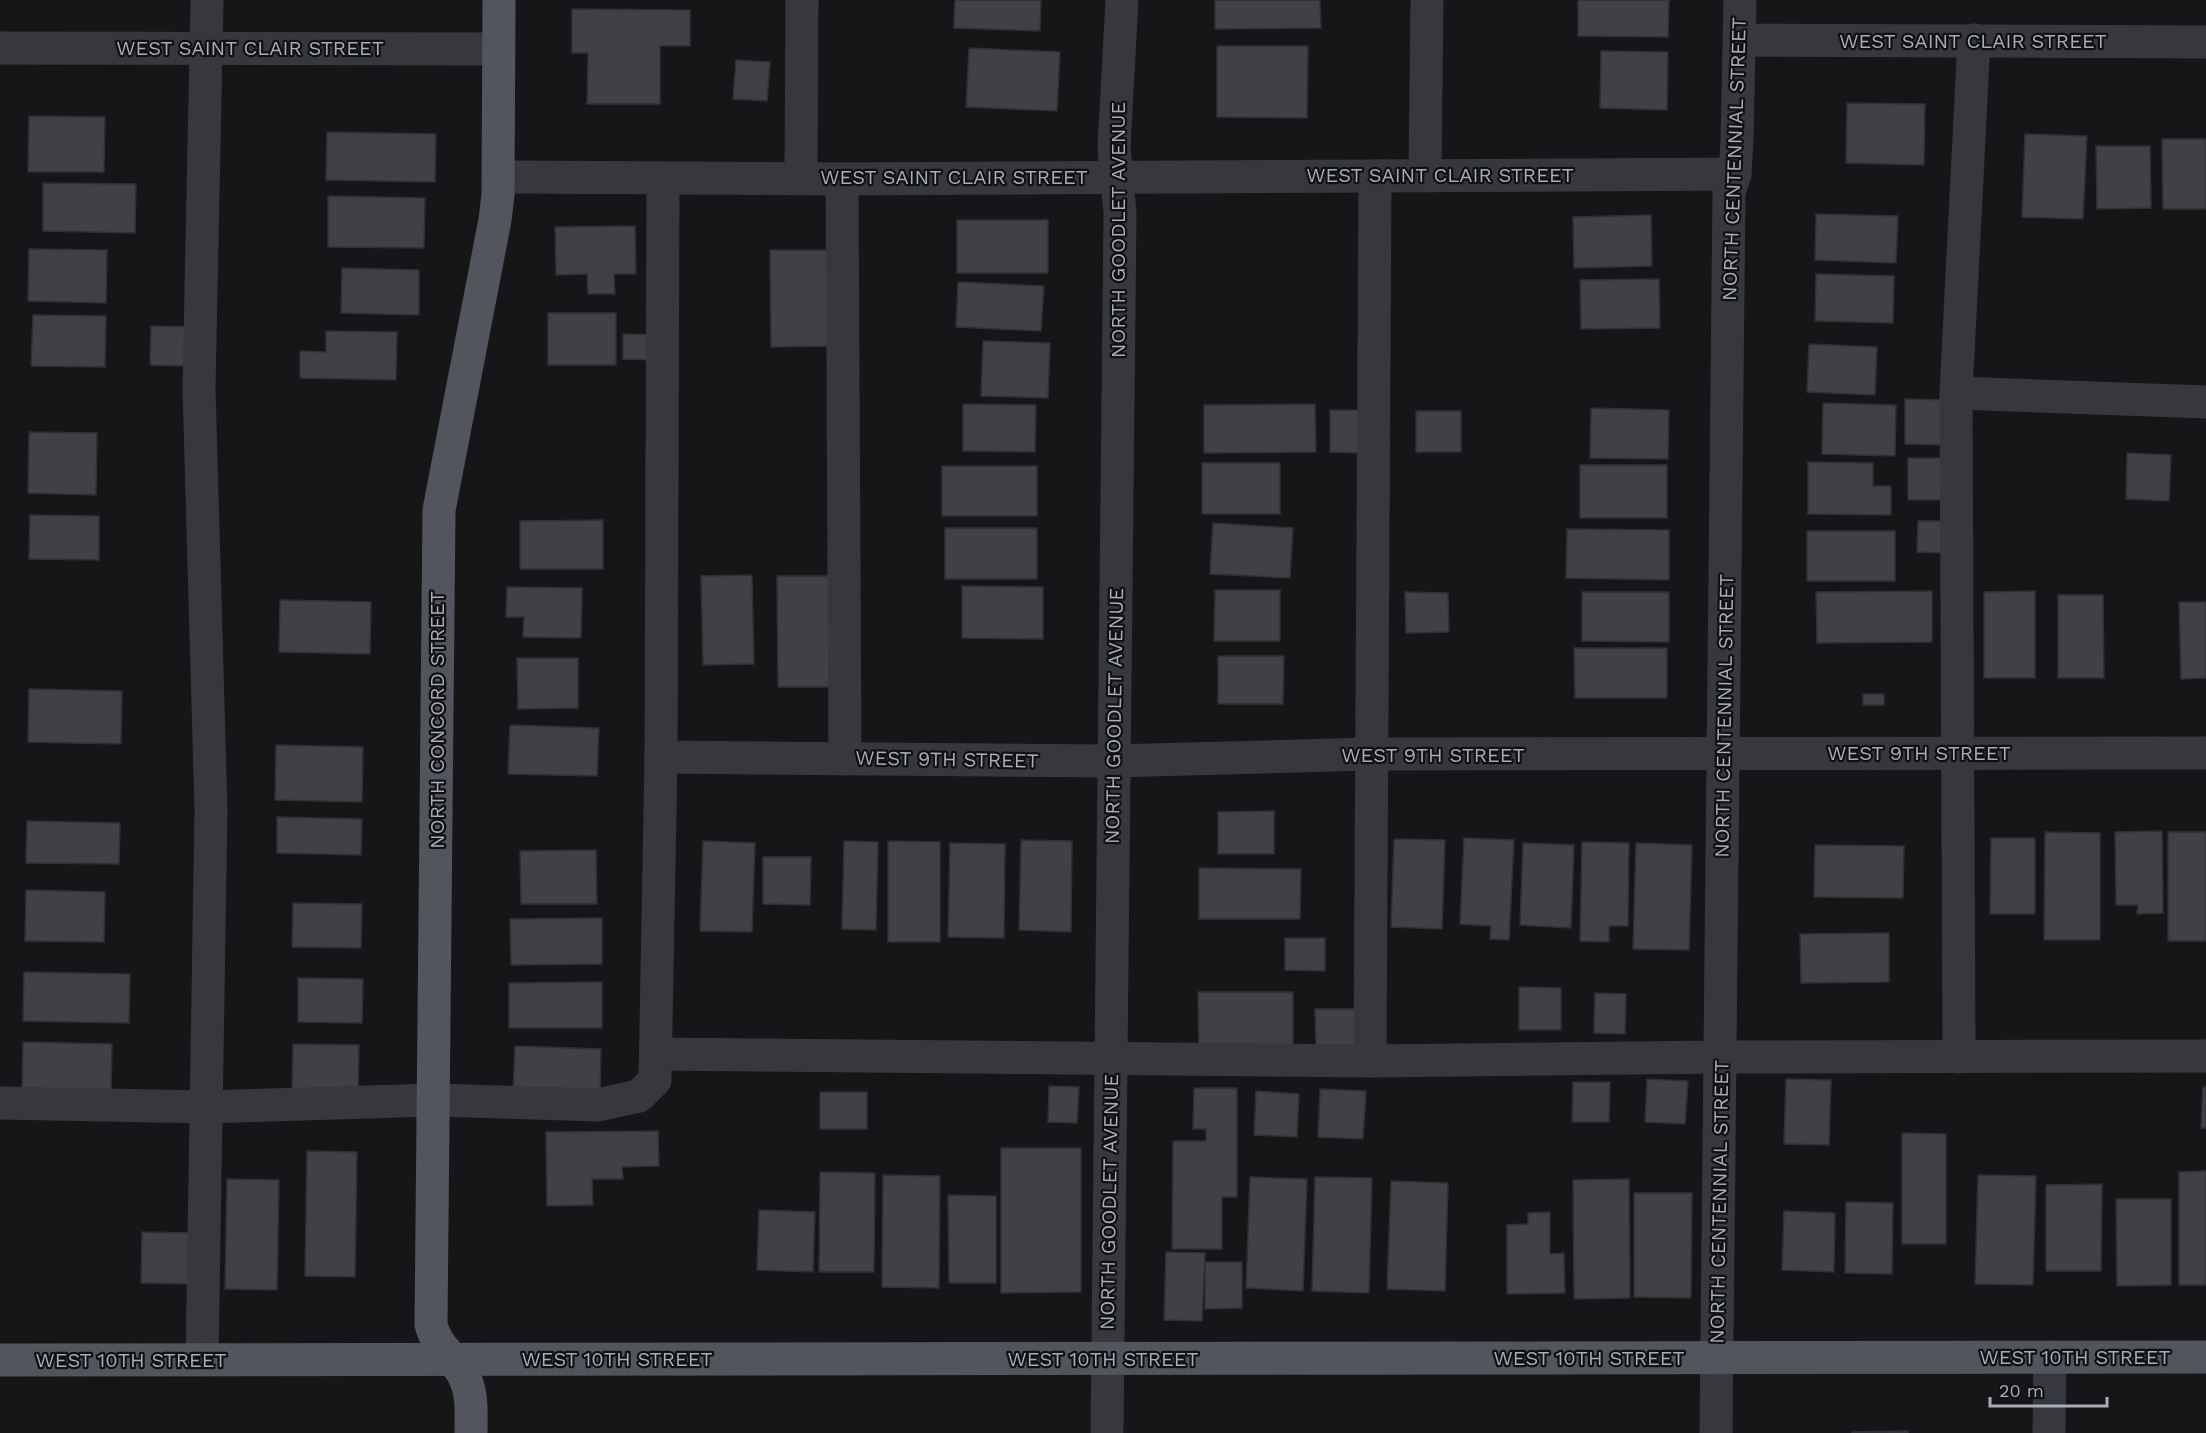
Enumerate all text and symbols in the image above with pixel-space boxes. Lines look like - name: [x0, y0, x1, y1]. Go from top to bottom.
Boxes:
- street label: NORTH CENTENNIAL STREET: [1717, 17, 1751, 301]
- street label: WEST SAINT CLAIR STREET: [1839, 29, 2107, 53]
- street label: WEST SAINT CLAIR STREET: [116, 36, 384, 60]
- street label: NORTH GOODLET AVENUE: [1106, 102, 1130, 358]
- street label: WEST SAINT CLAIR STREET: [1306, 163, 1574, 187]
- street label: WEST SAINT CLAIR STREET: [820, 165, 1088, 189]
- street label: NORTH CENTENNIAL STREET: [1710, 574, 1738, 858]
- street label: NORTH GOODLET AVENUE: [1100, 588, 1128, 844]
- street label: NORTH CONCORD STREET: [425, 591, 449, 849]
- street label: WEST 9TH STREET: [1827, 741, 2011, 765]
- street label: WEST 9TH STREET: [1341, 743, 1525, 767]
- street label: WEST 9TH STREET: [855, 745, 1039, 773]
- street label: NORTH CENTENNIAL STREET: [1705, 1060, 1733, 1344]
- street label: NORTH GOODLET AVENUE: [1095, 1074, 1123, 1330]
- street label: WEST 10TH STREET: [1979, 1345, 2171, 1369]
- street label: WEST 10TH STREET: [1493, 1346, 1685, 1370]
- street label: WEST 10TH STREET: [521, 1347, 713, 1371]
- street label: WEST 10TH STREET: [1007, 1347, 1199, 1371]
- street label: WEST 10TH STREET: [35, 1348, 227, 1372]
- scale bar: [1990, 1370, 2107, 1408]
- text: 20 m: [1999, 1380, 2044, 1401]

